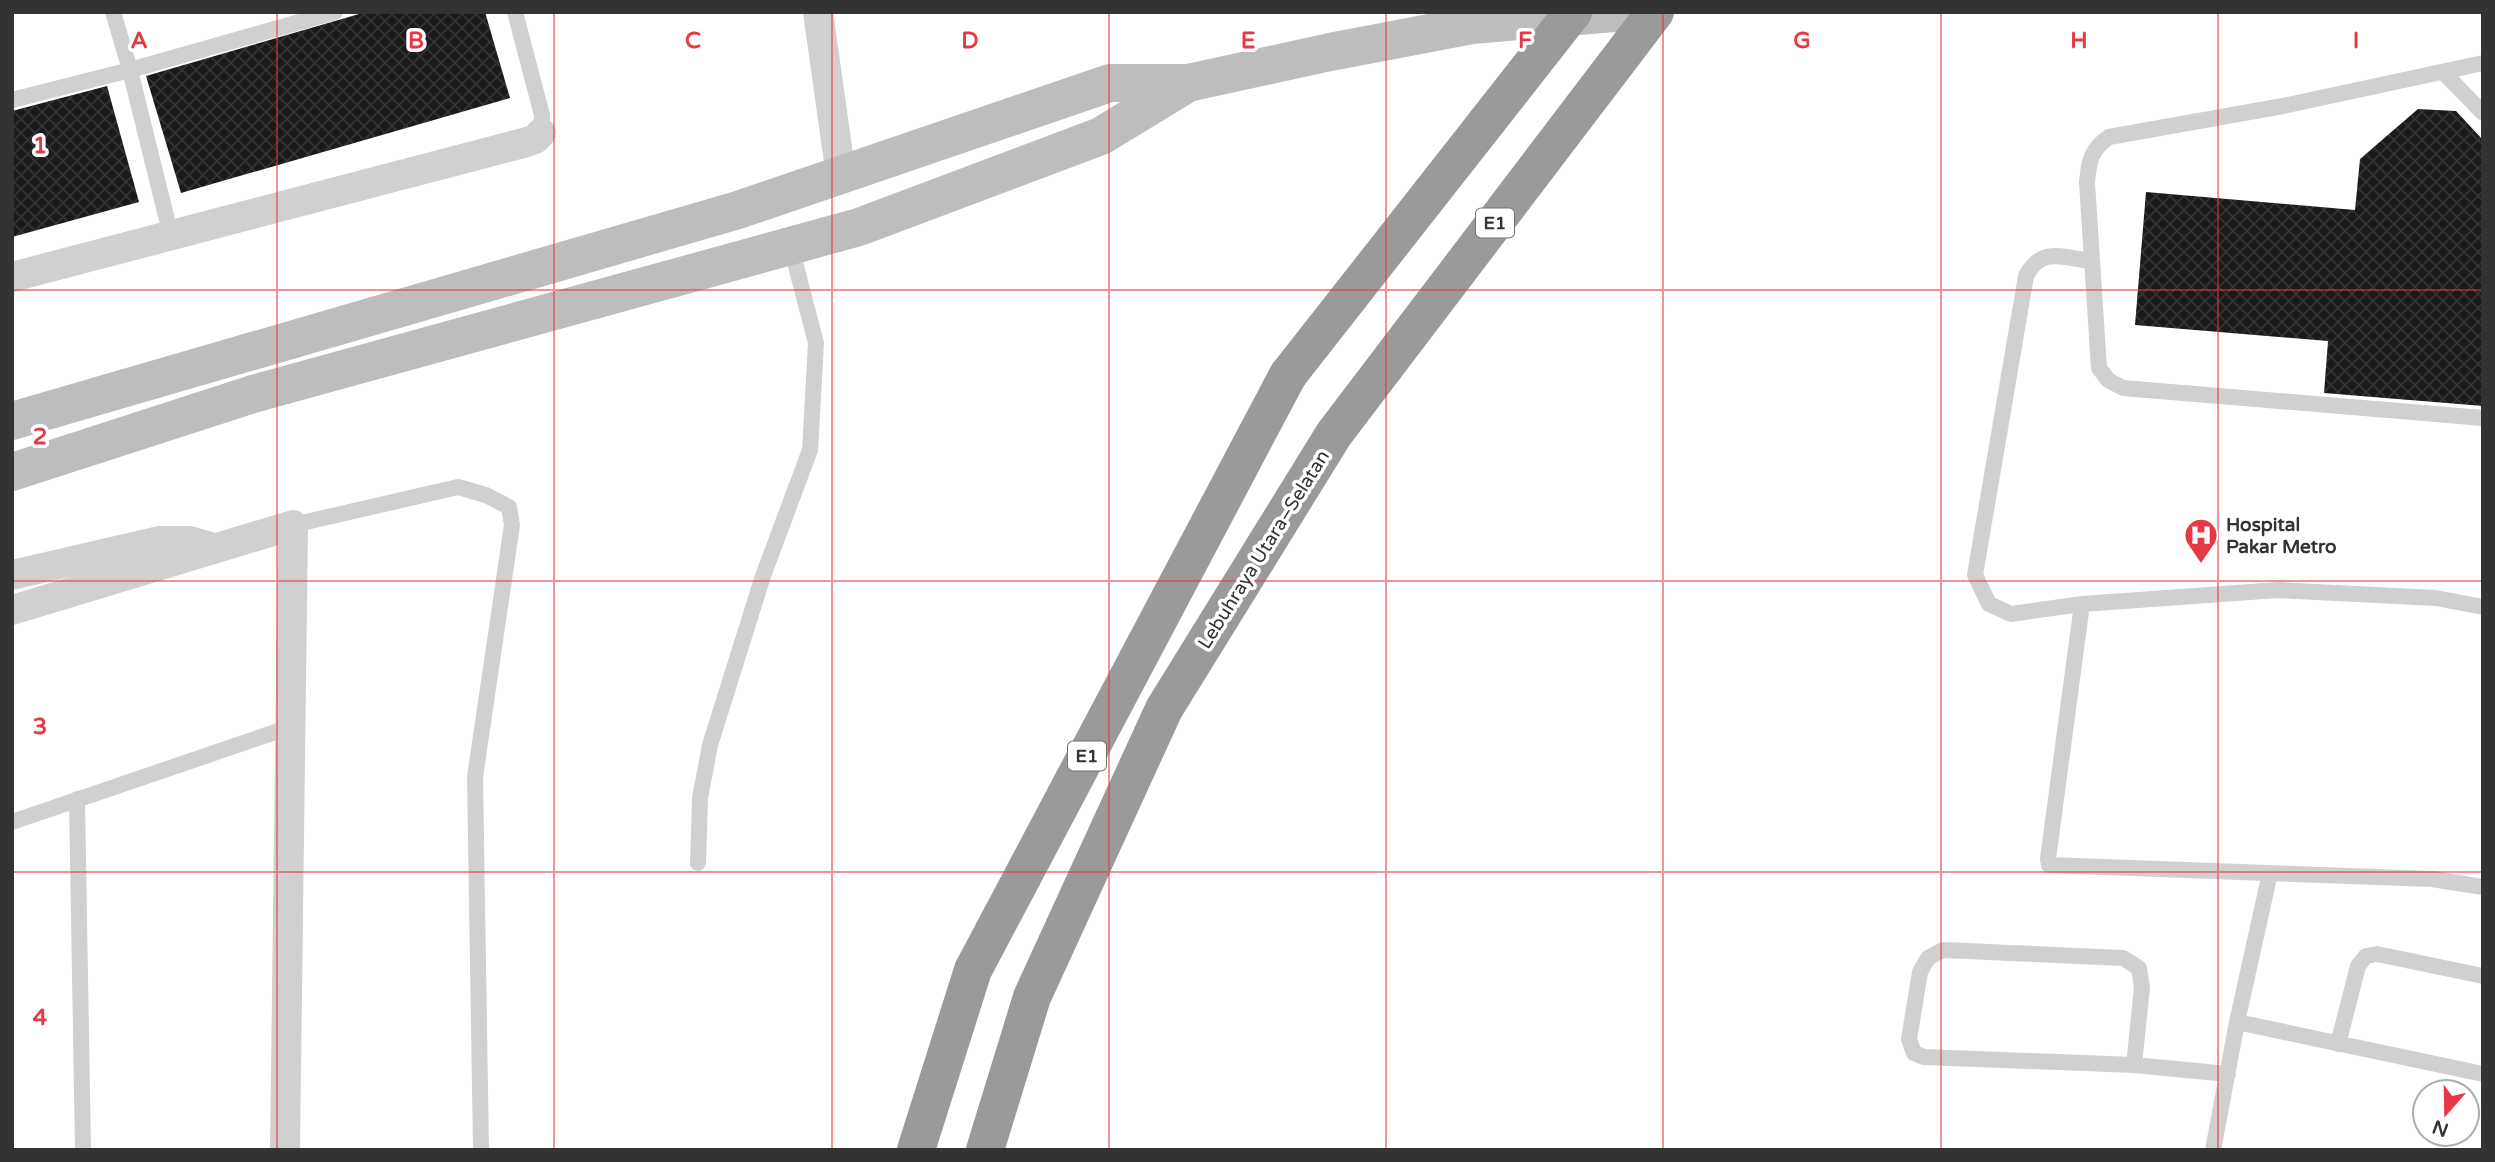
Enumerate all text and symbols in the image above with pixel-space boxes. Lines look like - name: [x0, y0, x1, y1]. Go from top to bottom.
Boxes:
- text: A: [130, 27, 148, 55]
- text: B: [408, 27, 424, 55]
- text: C: [685, 27, 701, 55]
- text: D: [961, 27, 979, 55]
- text: E: [1241, 27, 1255, 55]
- text: F: [1518, 27, 1532, 55]
- text: G: [1793, 27, 1811, 55]
- text: H: [2070, 27, 2088, 55]
- text: I: [2353, 27, 2359, 55]
- text: 1: [33, 132, 47, 160]
- road number: E1: [1476, 208, 1514, 238]
- text: 2: [33, 423, 47, 451]
- street label: Lebuhraya Utara–Selatan: [1194, 446, 1334, 653]
- place label: Hospital Pakar Metro: [2226, 514, 2337, 558]
- hospital icon: Hospital Pakar Metro: [2182, 516, 2220, 565]
- text: 3: [33, 713, 47, 741]
- road number: E1: [1068, 742, 1106, 770]
- text: 4: [33, 1004, 48, 1032]
- north arrow: [2411, 1078, 2481, 1148]
- text: N: [2430, 1115, 2451, 1141]

